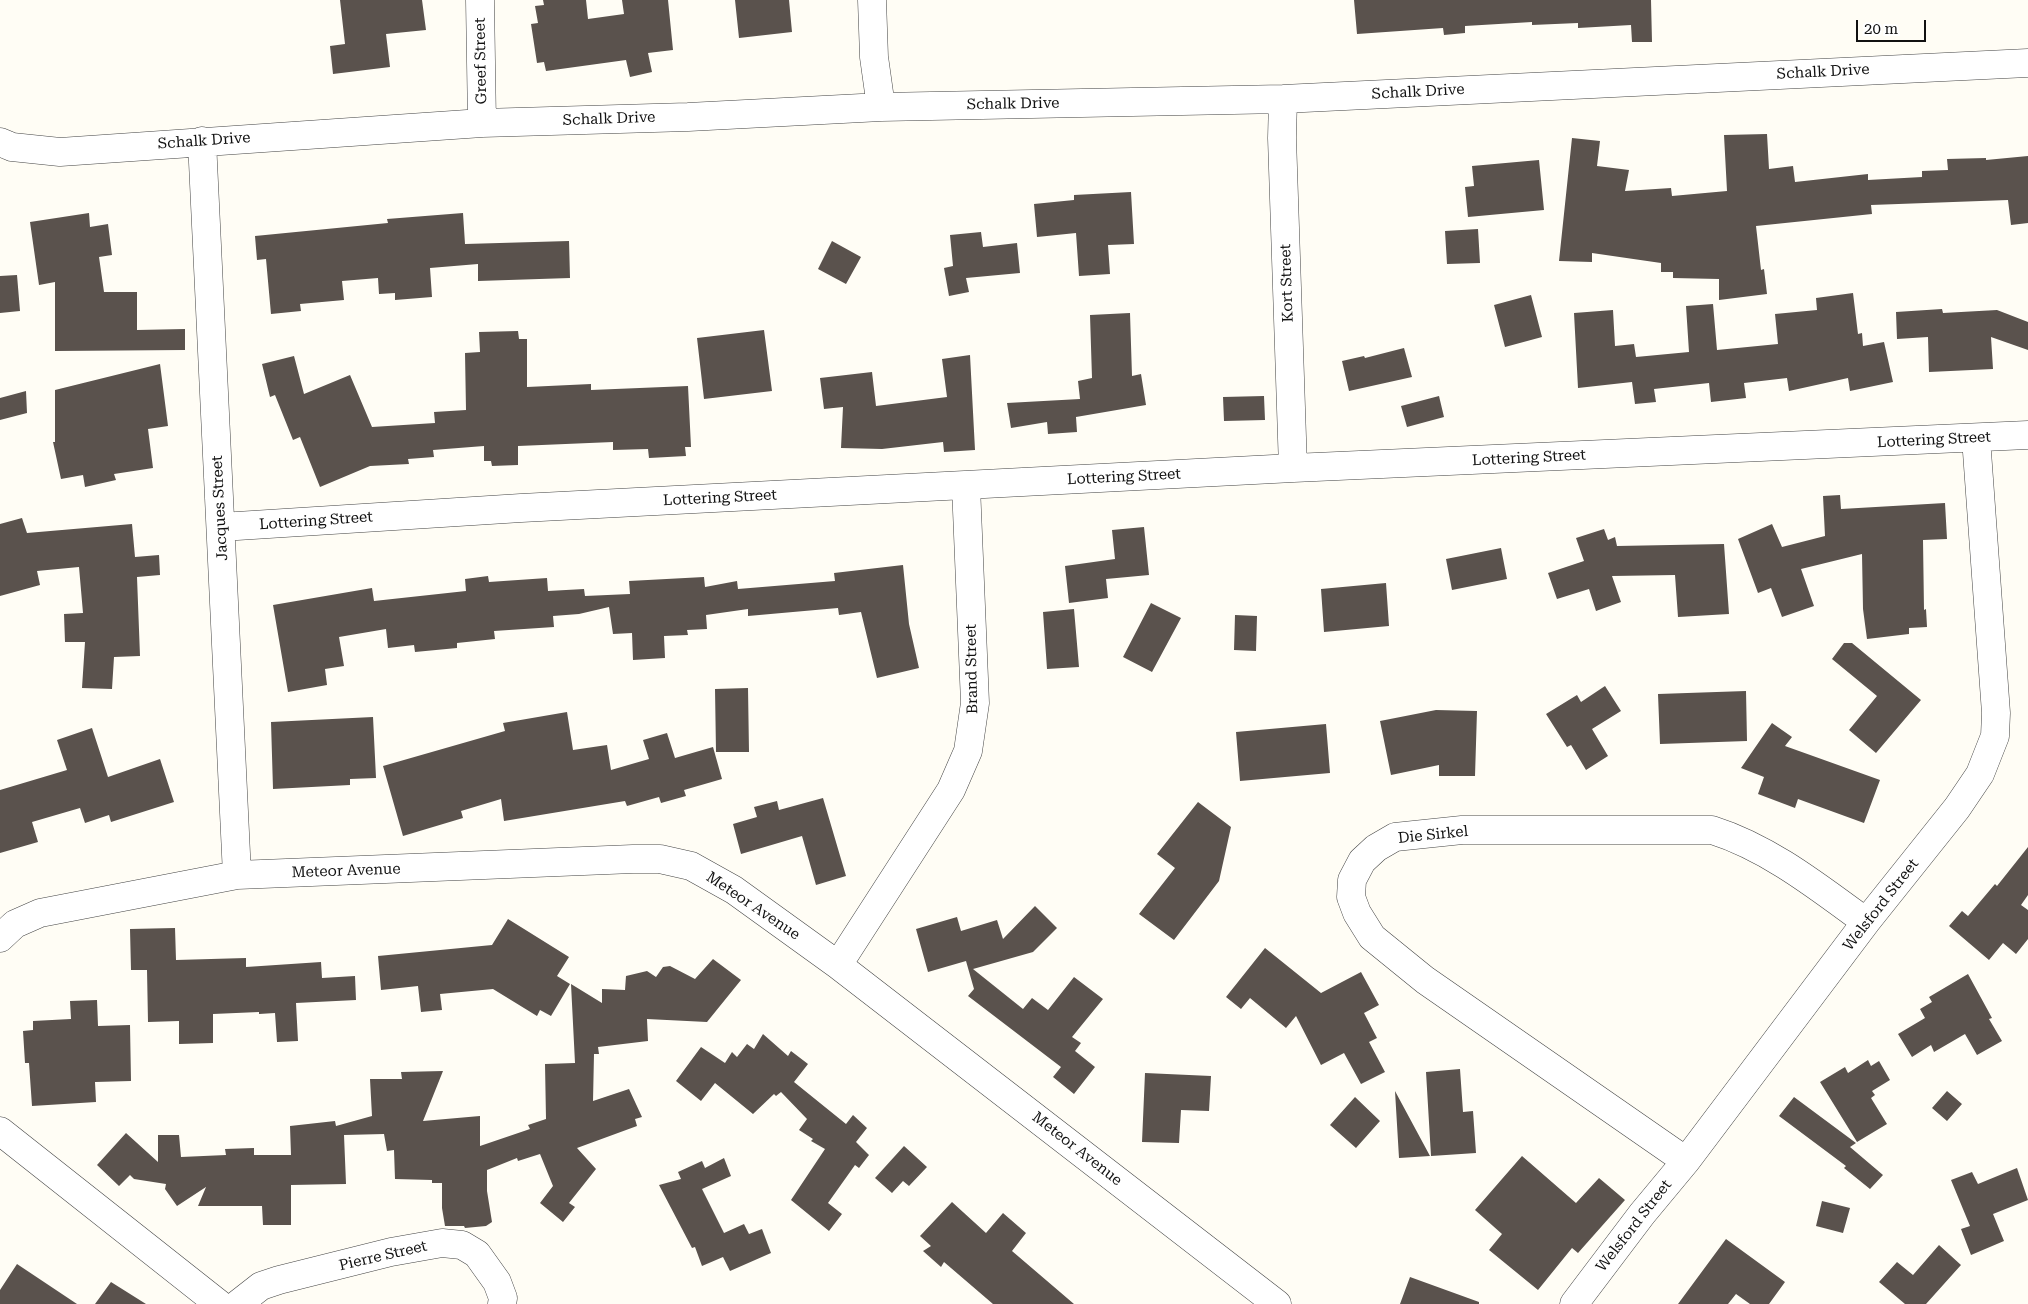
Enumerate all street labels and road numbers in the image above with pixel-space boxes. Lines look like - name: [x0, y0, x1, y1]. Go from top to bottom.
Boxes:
- street label: Greef Street: [471, 17, 491, 105]
- street label: Schalk Drive: [1776, 61, 1870, 83]
- street label: Schalk Drive: [1371, 81, 1465, 103]
- street label: Schalk Drive: [966, 94, 1060, 114]
- street label: Schalk Drive: [562, 108, 656, 130]
- street label: Schalk Drive: [157, 129, 251, 153]
- street label: Kort Street: [1277, 243, 1297, 323]
- street label: Lottering Street: [1877, 428, 1991, 452]
- street label: Lottering Street: [1472, 446, 1586, 470]
- street label: Jacques Street: [208, 455, 232, 561]
- street label: Lottering Street: [1067, 465, 1181, 489]
- street label: Lottering Street: [663, 486, 777, 510]
- street label: Lottering Street: [259, 508, 373, 534]
- street label: Brand Street: [962, 624, 982, 714]
- street label: Die Sirkel: [1397, 822, 1469, 848]
- street label: Welsford Street: [1840, 855, 1922, 955]
- street label: Meteor Avenue: [291, 860, 401, 882]
- street label: Meteor Avenue: [703, 868, 803, 944]
- street label: Meteor Avenue: [1028, 1108, 1126, 1190]
- street label: Welsford Street: [1593, 1176, 1675, 1276]
- street label: Pierre Street: [337, 1237, 429, 1275]

